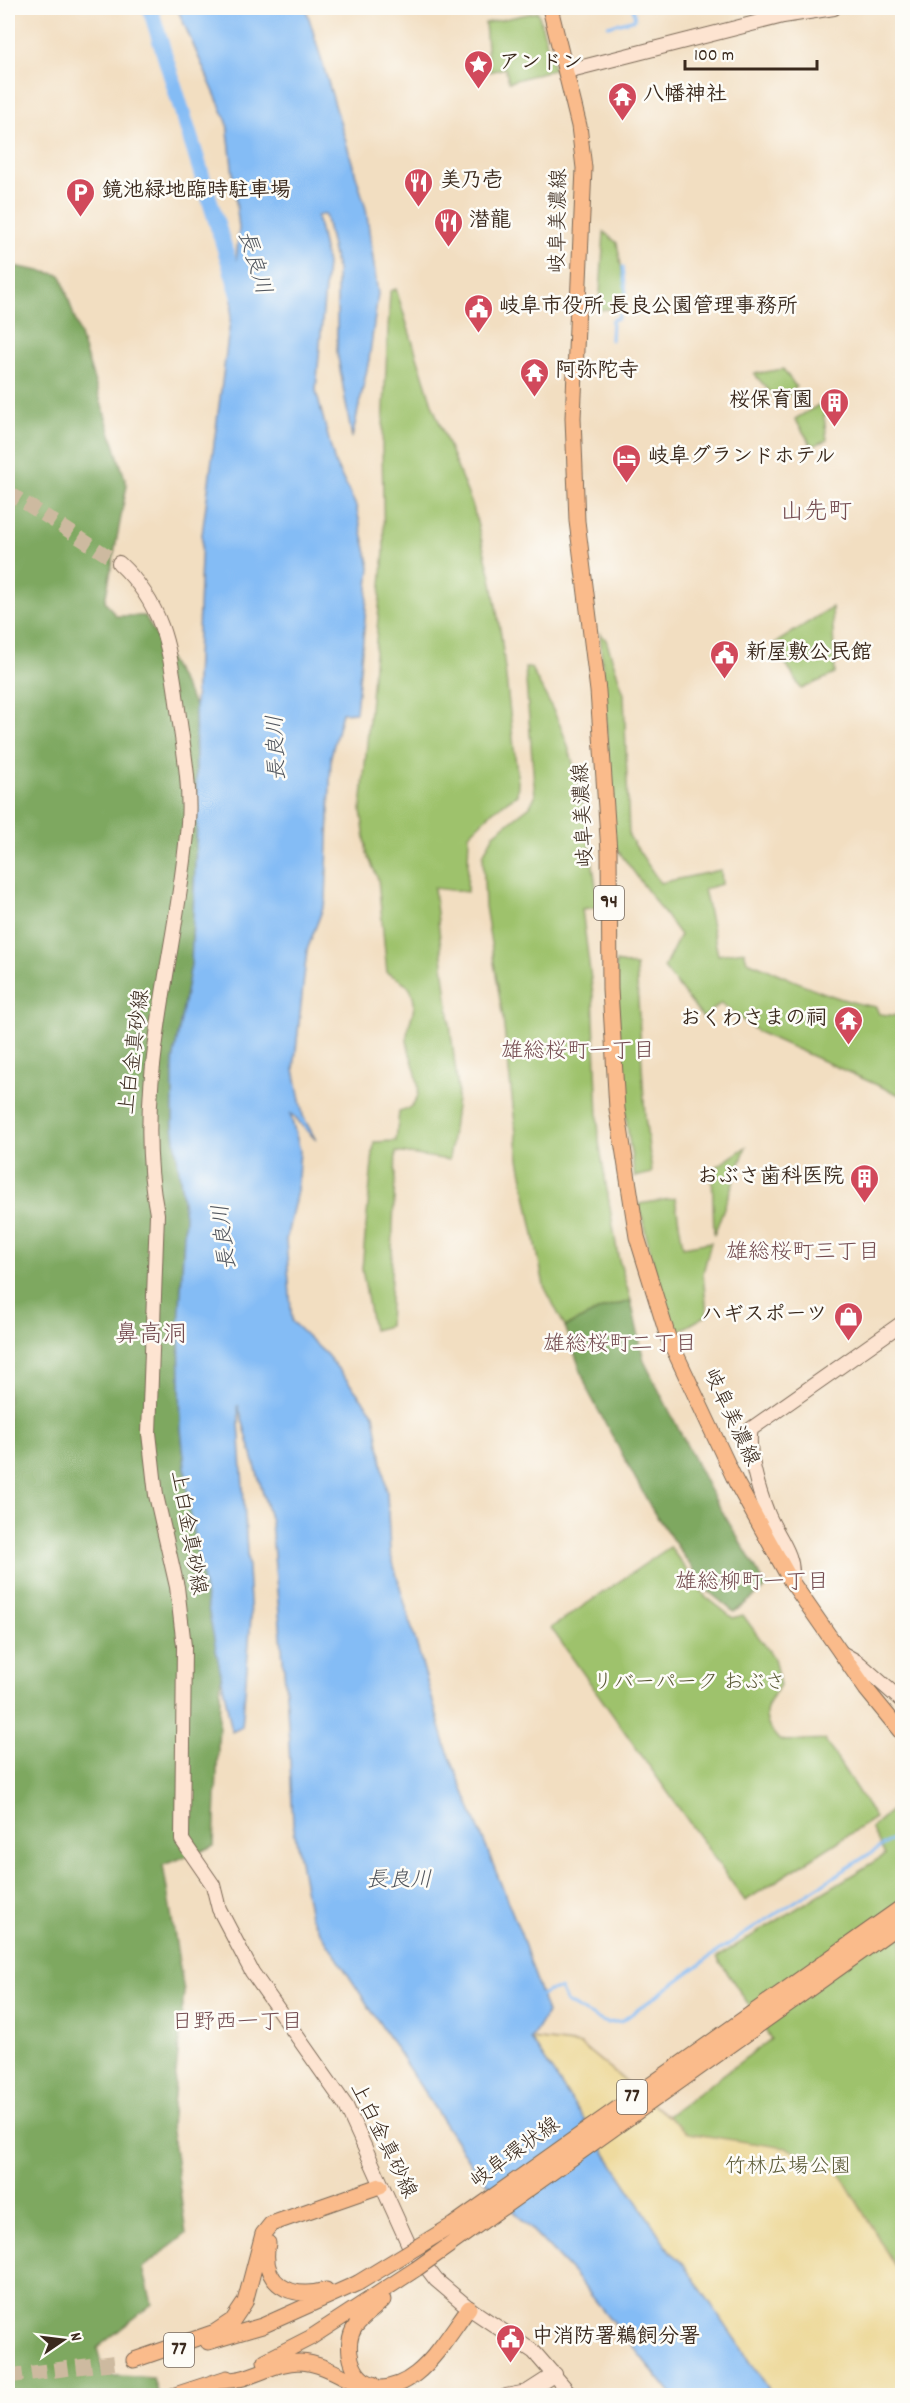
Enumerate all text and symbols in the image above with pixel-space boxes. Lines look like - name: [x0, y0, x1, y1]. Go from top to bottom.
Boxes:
- scale bar: [685, 33, 817, 71]
- text: 100 m: [694, 44, 734, 69]
- place icon: アンドン: [462, 48, 494, 90]
- place label: アンドン: [499, 49, 583, 79]
- temple icon: 八幡神社: [606, 80, 638, 122]
- place label: 八幡神社: [643, 81, 727, 111]
- restaurant icon: 美乃壱: [403, 166, 435, 208]
- place label: 美乃壱: [440, 167, 503, 197]
- street label: 岐阜美濃線: [544, 168, 576, 274]
- parking icon: 鏡池緑地臨時駐車場: [65, 176, 97, 218]
- place label: 鏡池緑地臨時駐車場: [102, 177, 291, 207]
- restaurant icon: 潜龍: [432, 206, 464, 248]
- place label: 潜龍: [469, 207, 511, 237]
- water label: 長良川: [229, 227, 277, 299]
- public building icon: 岐阜市役所 長良公園管理事務所: [462, 292, 494, 334]
- place label: 岐阜市役所 長良公園管理事務所: [499, 293, 798, 323]
- temple icon: 阿弥陀寺: [518, 356, 550, 398]
- place label: 阿弥陀寺: [555, 357, 639, 387]
- building icon: 桜保育園: [818, 386, 850, 428]
- place label: 桜保育園: [729, 387, 813, 417]
- hotel icon: 岐阜グランドホテル: [611, 442, 643, 484]
- place label: 岐阜グランドホテル: [648, 443, 836, 473]
- district label: 山先町: [780, 496, 852, 530]
- public building icon: 新屋敷公民館: [709, 638, 741, 680]
- place label: 新屋敷公民館: [746, 639, 872, 669]
- water label: 長良川: [261, 714, 295, 782]
- street label: 岐阜美濃線: [567, 762, 603, 868]
- road number: 94: [594, 886, 624, 920]
- street label: 上白金真砂線: [113, 988, 159, 1116]
- temple icon: おくわさまの祠: [832, 1004, 864, 1046]
- place label: おくわさまの祠: [680, 1005, 827, 1035]
- district label: 雄総桜町一丁目: [501, 1037, 655, 1068]
- building icon: おぶさ歯科医院: [849, 1162, 881, 1204]
- place label: おぶさ歯科医院: [697, 1163, 844, 1193]
- water label: 長良川: [207, 1202, 245, 1272]
- district label: 雄総桜町三丁目: [726, 1238, 880, 1269]
- shop icon: ハギスポーツ: [832, 1300, 864, 1342]
- place label: ハギスポーツ: [701, 1301, 827, 1331]
- district label: 鼻高洞: [115, 1319, 187, 1353]
- district label: 雄総桜町二丁目: [543, 1330, 697, 1361]
- street label: 岐阜美濃線: [694, 1364, 766, 1472]
- street label: 上白金真砂線: [161, 1468, 213, 1598]
- district label: 雄総柳町一丁目: [675, 1568, 829, 1599]
- park label: リバーパーク おぶさ: [592, 1669, 786, 1699]
- water label: 長良川: [366, 1866, 432, 1897]
- district label: 日野西一丁目: [171, 2008, 303, 2039]
- street label: 上白金真砂線: [341, 2078, 423, 2204]
- road number: 77: [617, 2080, 647, 2114]
- street label: 岐阜環状線: [465, 2111, 567, 2197]
- park label: 竹林広場公園: [725, 2153, 851, 2183]
- north arrow: [33, 2310, 93, 2370]
- public building icon: 中消防署鵜飼分署: [495, 2322, 527, 2364]
- place label: 中消防署鵜飼分署: [532, 2323, 700, 2353]
- text: N: [63, 2330, 87, 2344]
- road number: 77: [164, 2333, 194, 2367]

